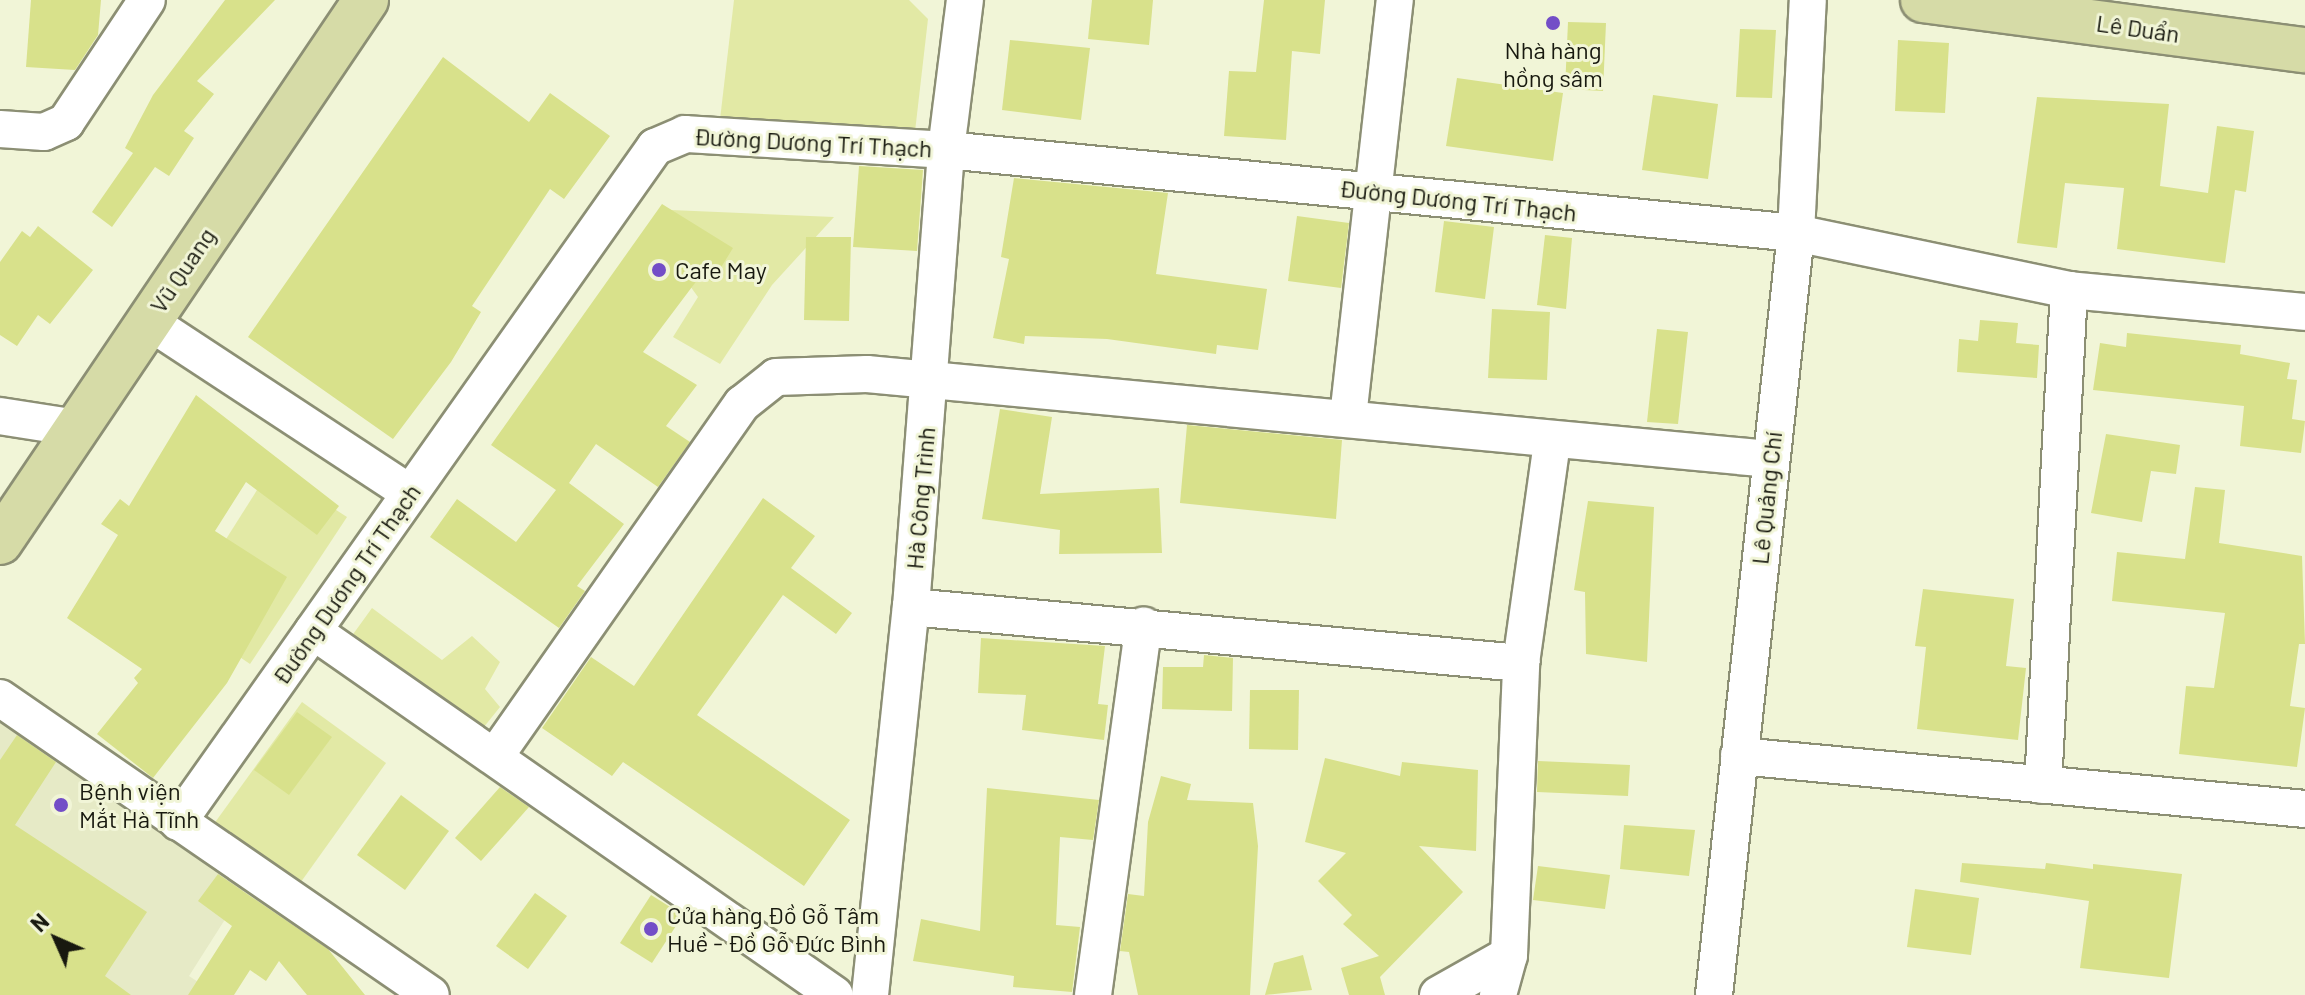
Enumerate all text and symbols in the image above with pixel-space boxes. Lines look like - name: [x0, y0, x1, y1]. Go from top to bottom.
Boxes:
- street label: Lê Duẩn: [2095, 8, 2181, 48]
- marker: Nhà hàng hồng sâm: [1544, 14, 1562, 32]
- place label: Nhà hàng hồng sâm: [1503, 36, 1603, 92]
- street label: Đường Dương Trí Thạch: [693, 121, 933, 163]
- street label: Đường Dương Trí Thạch: [1338, 173, 1578, 227]
- street label: Vũ Quang: [143, 222, 221, 318]
- place label: Cafe May: [675, 256, 767, 284]
- marker: Cafe May: [650, 261, 668, 279]
- street label: Hà Công Trình: [899, 426, 941, 570]
- street label: Lê Quảng Chí: [1745, 430, 1787, 566]
- street label: Đường Dương Trí Thạch: [266, 478, 426, 690]
- place label: Bệnh viện Mắt Hà Tĩnh: [79, 777, 199, 833]
- marker: Bệnh viện Mắt Hà Tĩnh: [50, 794, 72, 816]
- north arrow: [16, 899, 96, 979]
- place label: Cửa hàng Đồ Gỗ Tâm Huề - Đồ Gỗ Đức Bình: [667, 901, 886, 957]
- text: N: [25, 908, 53, 936]
- marker: Cửa hàng Đồ Gỗ Tâm Huề - Đồ Gỗ Đức Bình: [642, 920, 660, 938]

